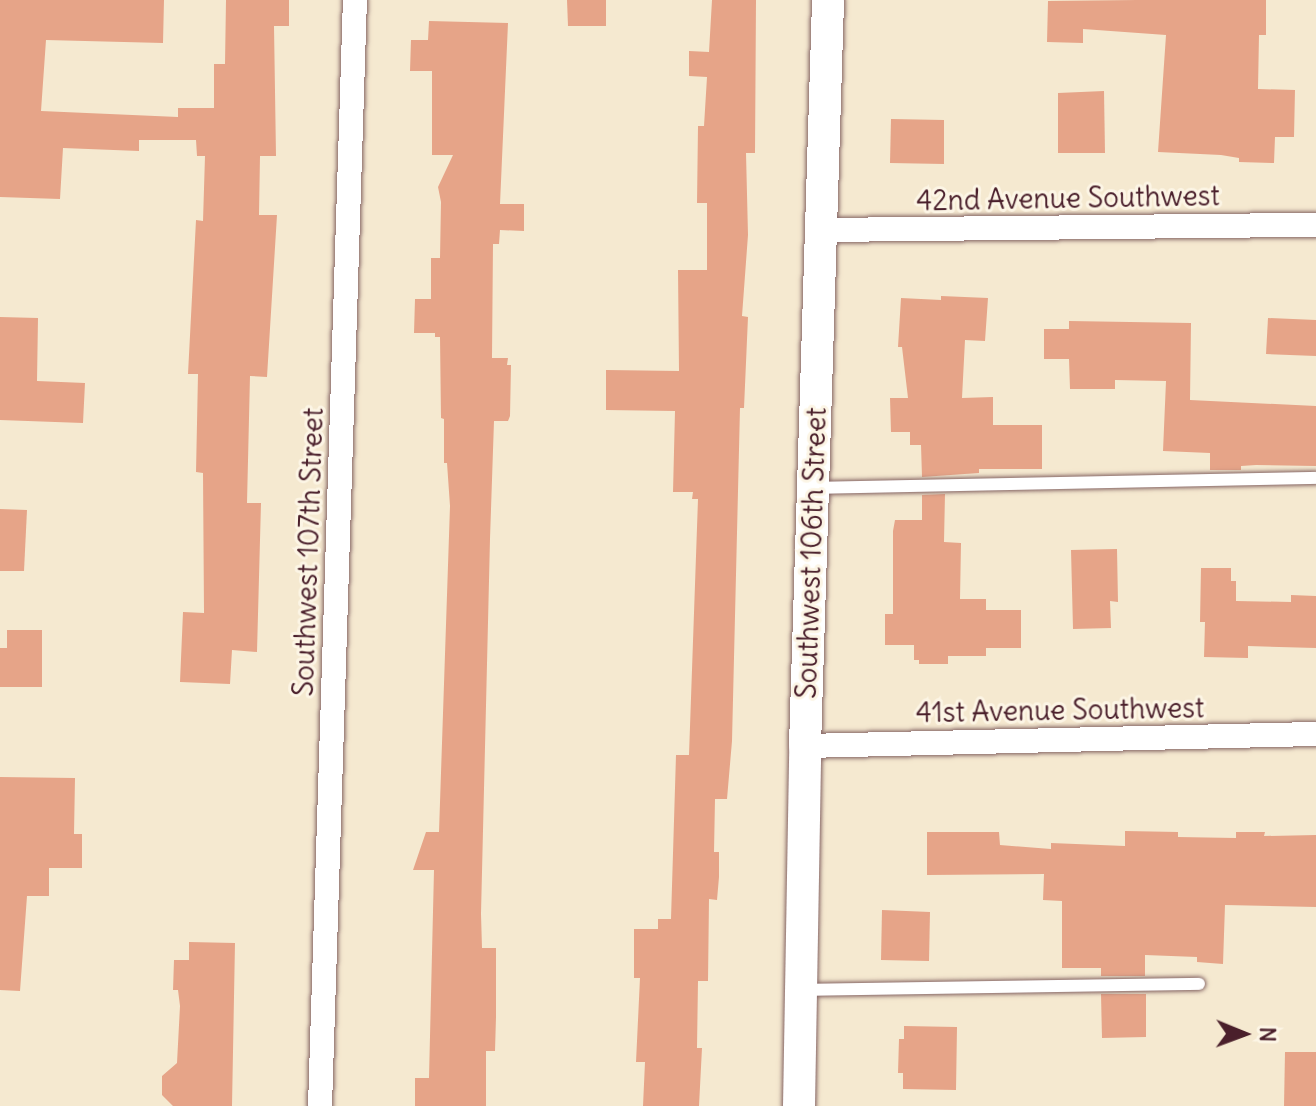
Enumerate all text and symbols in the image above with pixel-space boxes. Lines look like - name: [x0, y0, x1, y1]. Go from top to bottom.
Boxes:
- street label: 42nd Avenue Southwest: [916, 179, 1220, 217]
- street label: Southwest 107th Street: [286, 407, 330, 697]
- street label: Southwest 106th Street: [789, 407, 833, 699]
- street label: 41st Avenue Southwest: [915, 691, 1205, 729]
- north arrow: [1204, 994, 1284, 1074]
- text: N: [1254, 1027, 1282, 1042]

